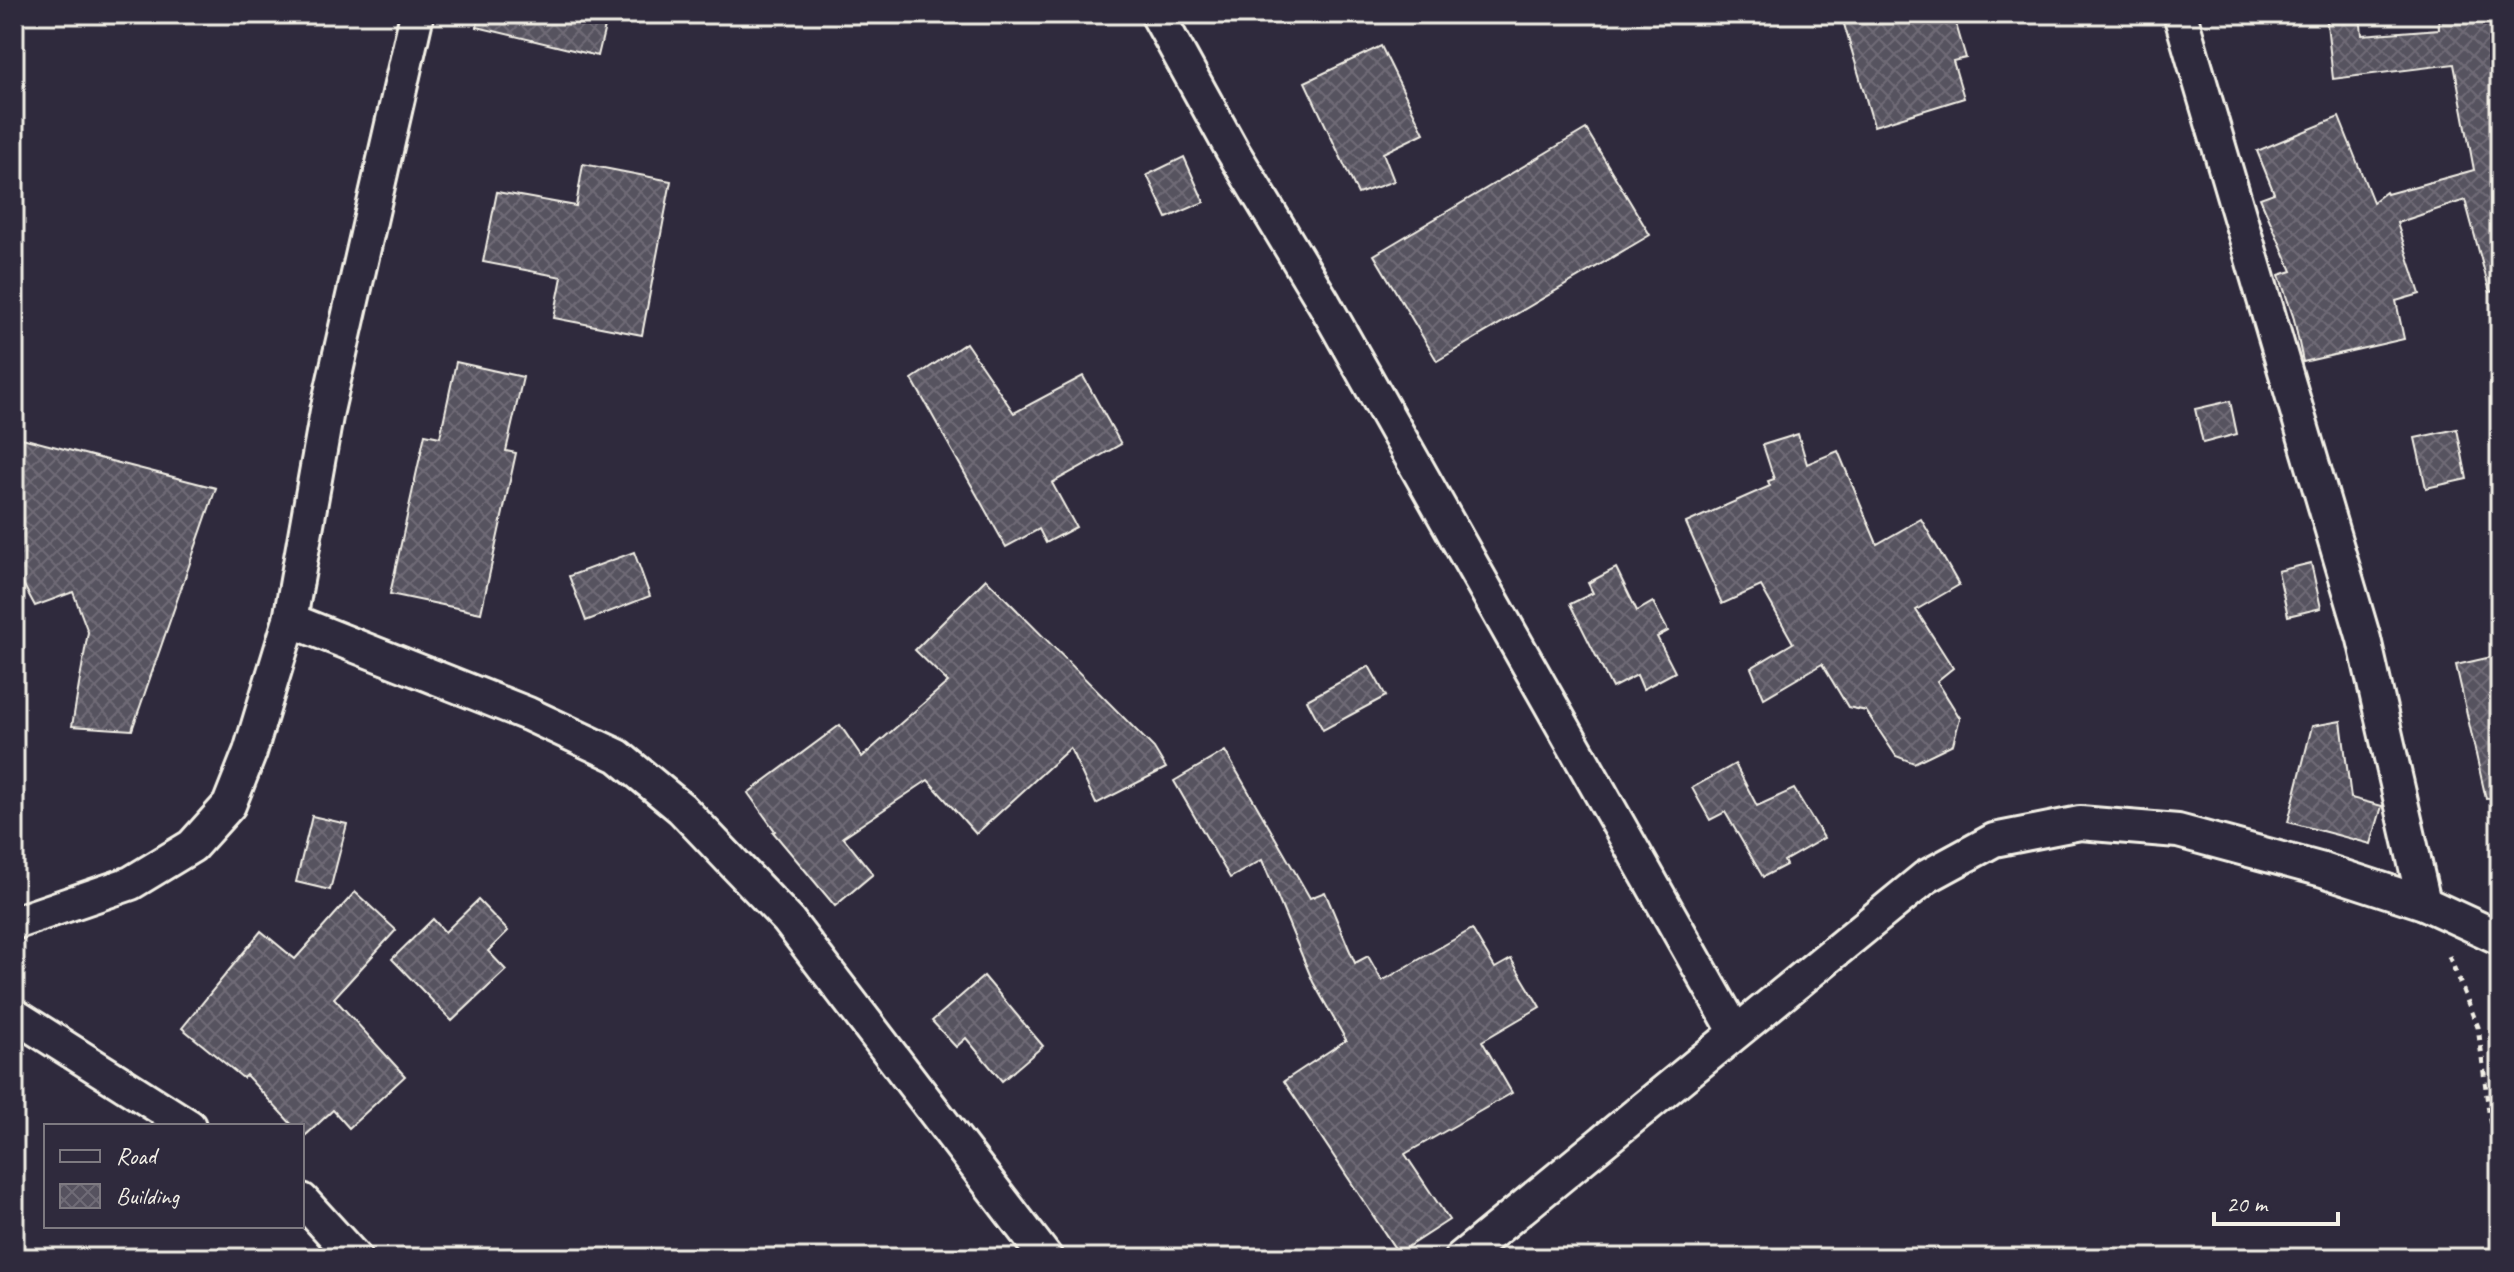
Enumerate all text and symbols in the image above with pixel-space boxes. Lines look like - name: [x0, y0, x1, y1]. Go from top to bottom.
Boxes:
- legend: [44, 1124, 304, 1228]
- text: Road: [116, 1141, 160, 1171]
- scale bar: [2214, 1176, 2338, 1226]
- text: Building: [116, 1181, 181, 1211]
- text: 20 m: [2226, 1189, 2269, 1219]

